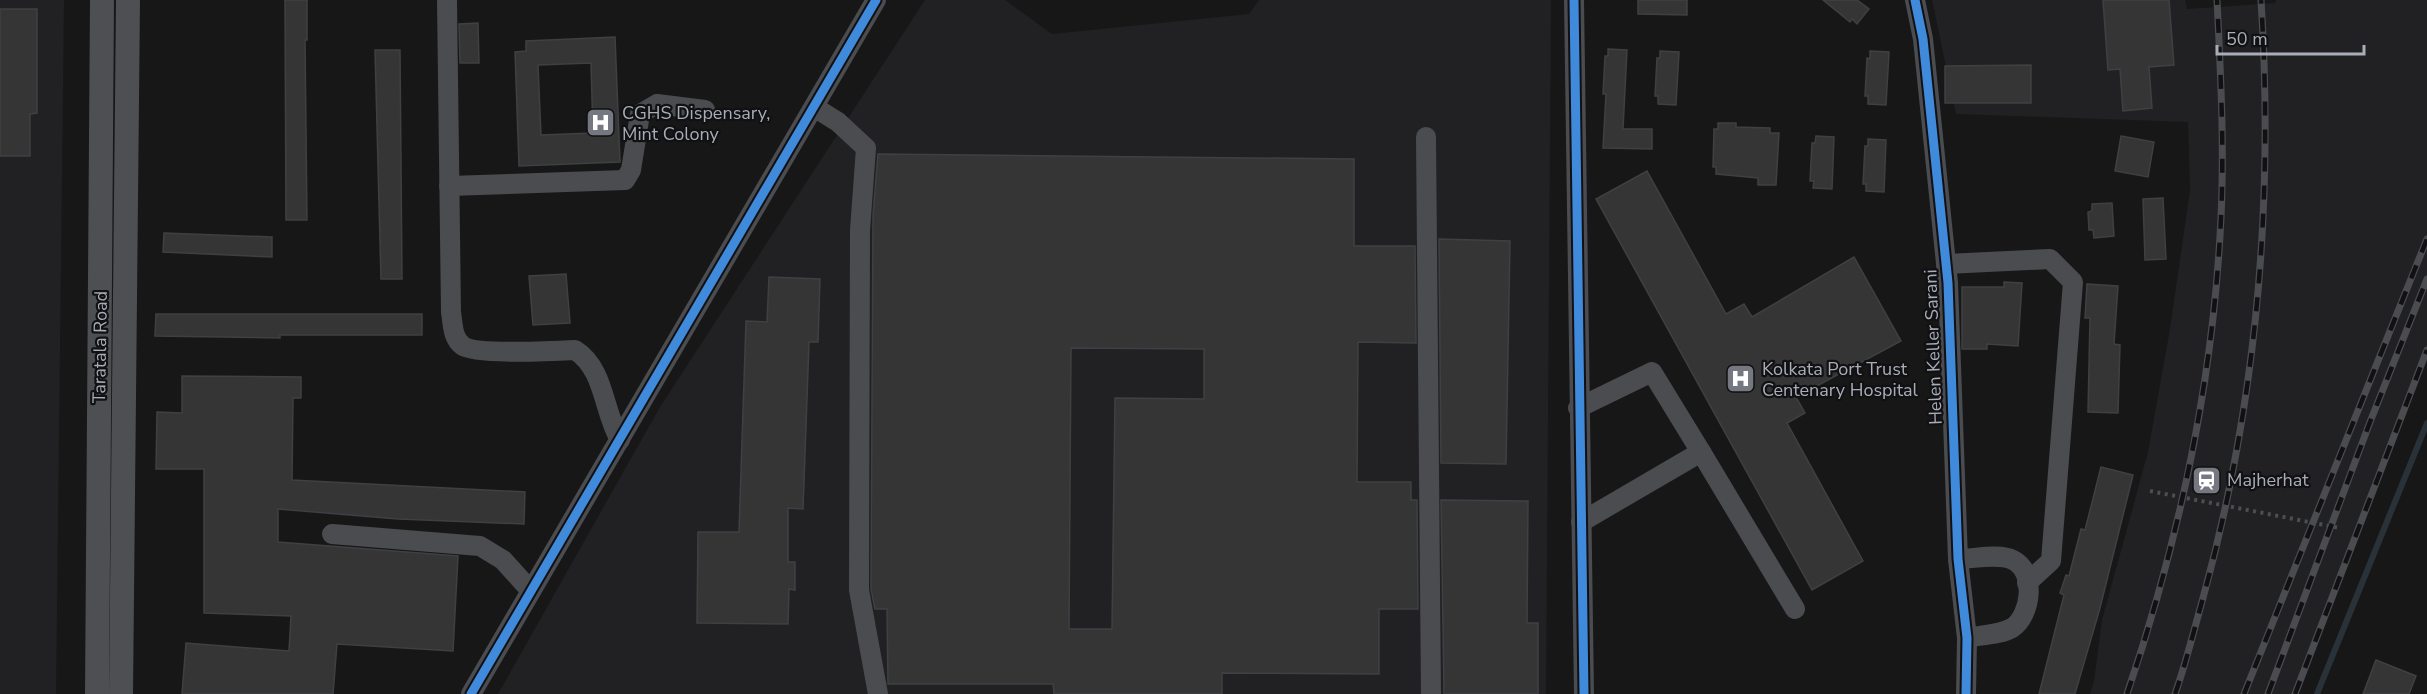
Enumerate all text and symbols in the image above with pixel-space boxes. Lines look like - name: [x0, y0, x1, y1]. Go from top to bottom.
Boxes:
- scale bar: [2217, 18, 2364, 56]
- text: 50 m: [2226, 27, 2268, 51]
- place label: CGHS Dispensary, Mint Colony: [622, 101, 770, 146]
- hospital icon: CGHS Dispensary, Mint Colony: [585, 107, 617, 139]
- street label: Helen Keller Sarani: [1918, 269, 1948, 425]
- street label: Taratala Road: [87, 291, 113, 403]
- place label: Kolkata Port Trust Centenary Hospital: [1762, 357, 1919, 402]
- hospital icon: Kolkata Port Trust Centenary Hospital: [1725, 363, 1757, 395]
- station icon: Majherhat: [2190, 464, 2222, 496]
- place label: Majherhat: [2227, 468, 2309, 492]

